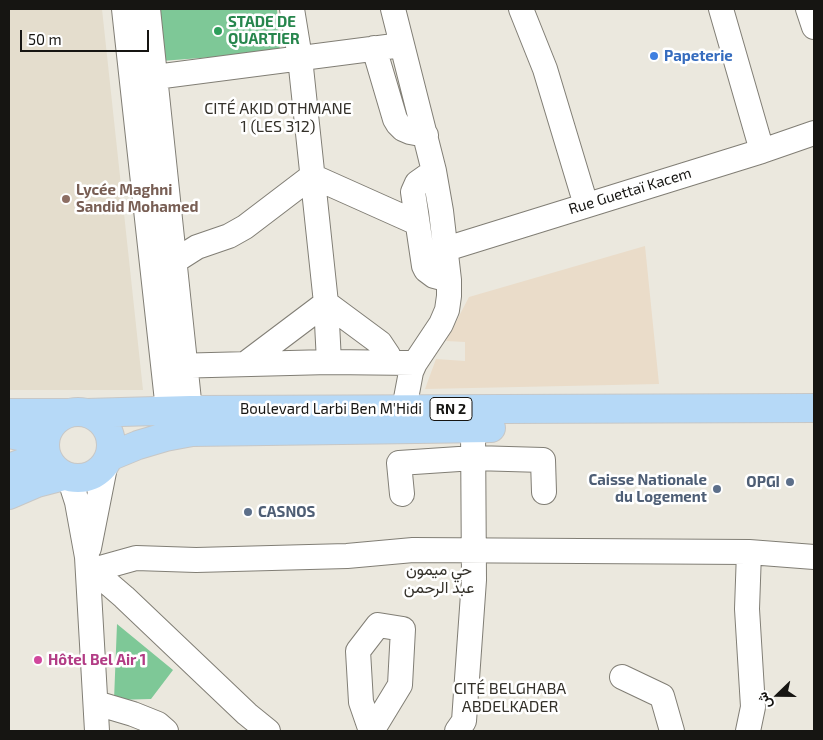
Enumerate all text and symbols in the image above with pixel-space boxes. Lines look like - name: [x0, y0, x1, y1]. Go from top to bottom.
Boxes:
- place label: STADE DE QUARTIER: [228, 13, 300, 48]
- scale bar: [22, 20, 151, 52]
- marker: STADE DE QUARTIER: [212, 25, 224, 37]
- text: 50 m: [28, 30, 62, 48]
- place label: Papeterie: [664, 47, 733, 65]
- marker: Papeterie: [648, 50, 660, 62]
- district label: CITÉ AKID OTHMANE 1 (LES 312): [194, 99, 362, 137]
- street label: Rue Guettaï Kacem: [566, 164, 694, 218]
- place label: Lycée Maghni Sandid Mohamed: [76, 181, 198, 216]
- marker: Lycée Maghni Sandid Mohamed: [60, 193, 72, 205]
- road number: RN 2: [430, 398, 472, 420]
- street label: Boulevard Larbi Ben M'Hidi: [240, 400, 422, 418]
- place label: Caisse Nationale du Logement: [588, 471, 707, 506]
- place label: OPGI: [746, 473, 780, 491]
- marker: OPGI: [784, 476, 796, 488]
- marker: Caisse Nationale du Logement: [711, 483, 723, 495]
- place label: CASNOS: [258, 503, 315, 521]
- marker: CASNOS: [242, 506, 254, 518]
- district label: حي ميمون عبد الرحمن: [404, 560, 474, 598]
- place label: Hôtel Bel Air 1: [48, 651, 146, 669]
- marker: Hôtel Bel Air 1: [32, 654, 44, 666]
- north arrow: [753, 670, 803, 720]
- district label: CITÉ BELGHABA ABDELKADER: [446, 679, 574, 717]
- text: ش: [753, 690, 775, 712]

